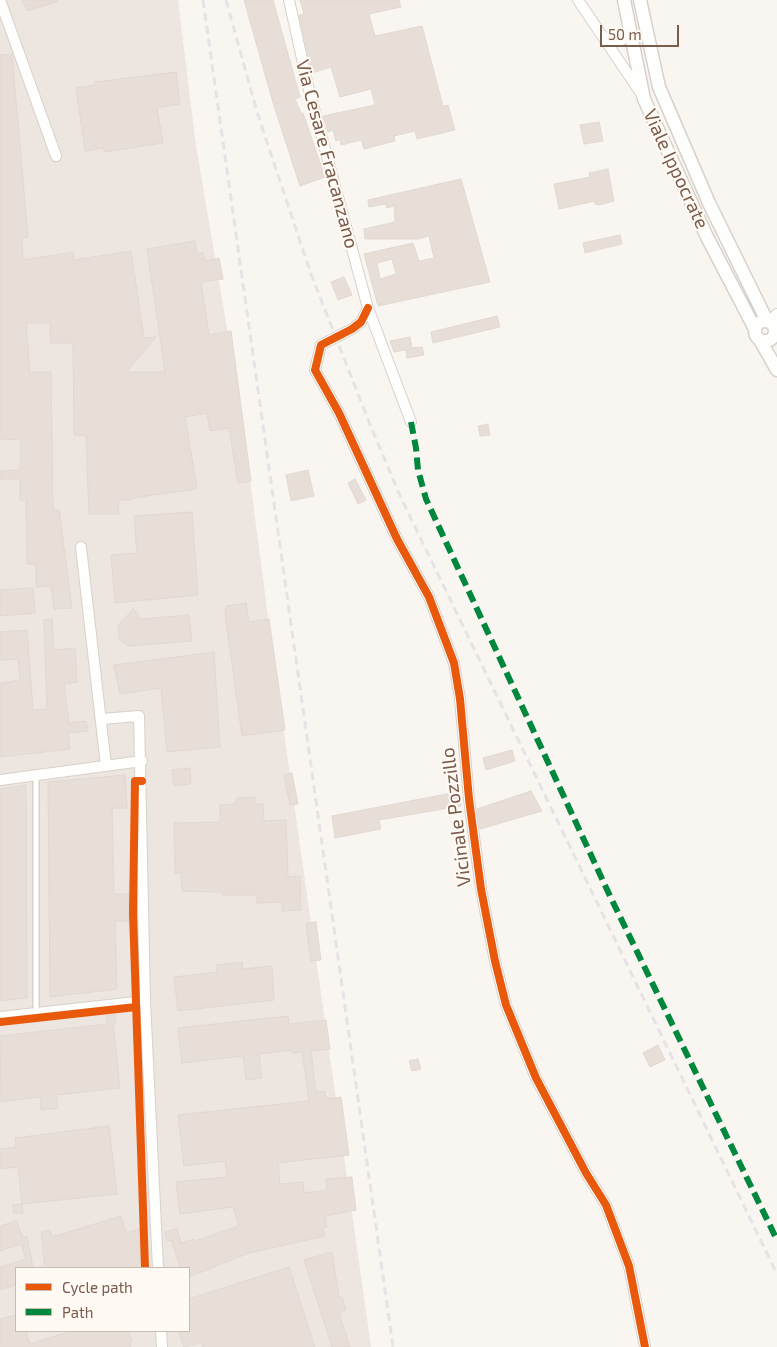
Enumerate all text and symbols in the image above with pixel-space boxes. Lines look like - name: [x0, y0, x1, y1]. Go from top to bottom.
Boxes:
- scale bar: [602, 15, 681, 47]
- text: 50 m: [608, 25, 642, 43]
- street label: Via Cesare Fracanzano: [291, 57, 363, 251]
- street label: Viale Ippocrate: [638, 106, 714, 232]
- street label: Vicinale Pozzillo: [436, 746, 476, 888]
- legend: [15, 1267, 190, 1332]
- text: Cycle path: [62, 1278, 133, 1296]
- text: Path: [62, 1303, 93, 1321]

